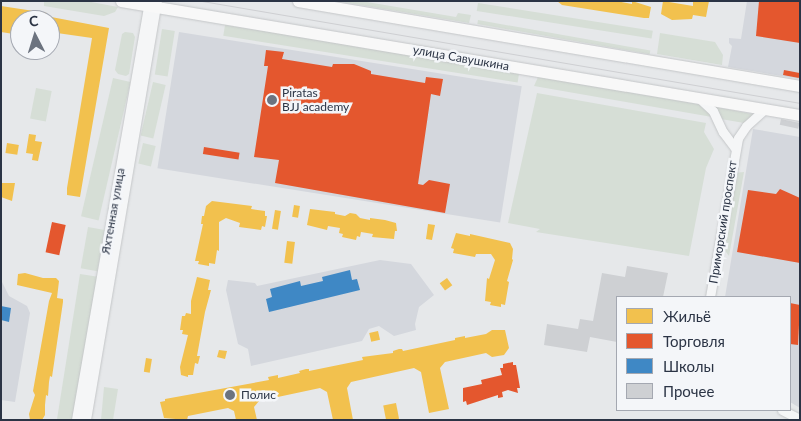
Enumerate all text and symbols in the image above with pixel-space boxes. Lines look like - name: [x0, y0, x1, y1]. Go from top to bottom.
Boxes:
- north arrow: [10, 10, 60, 60]
- text: С: [28, 12, 39, 29]
- street label: улица Савушкина: [412, 42, 510, 74]
- place label: Piratas BJJ academy: [282, 86, 349, 114]
- marker: Piratas BJJ academy: [266, 94, 278, 106]
- street label: Приморский проспект: [706, 159, 740, 285]
- street label: Яхтенная улица: [98, 167, 128, 255]
- legend: [616, 296, 791, 411]
- text: Жильё: [663, 307, 711, 325]
- text: Торговля: [663, 332, 725, 350]
- text: Школы: [663, 357, 714, 375]
- text: Прочее: [663, 382, 714, 400]
- marker: Полис: [223, 388, 237, 402]
- place label: Полис: [241, 388, 276, 402]

